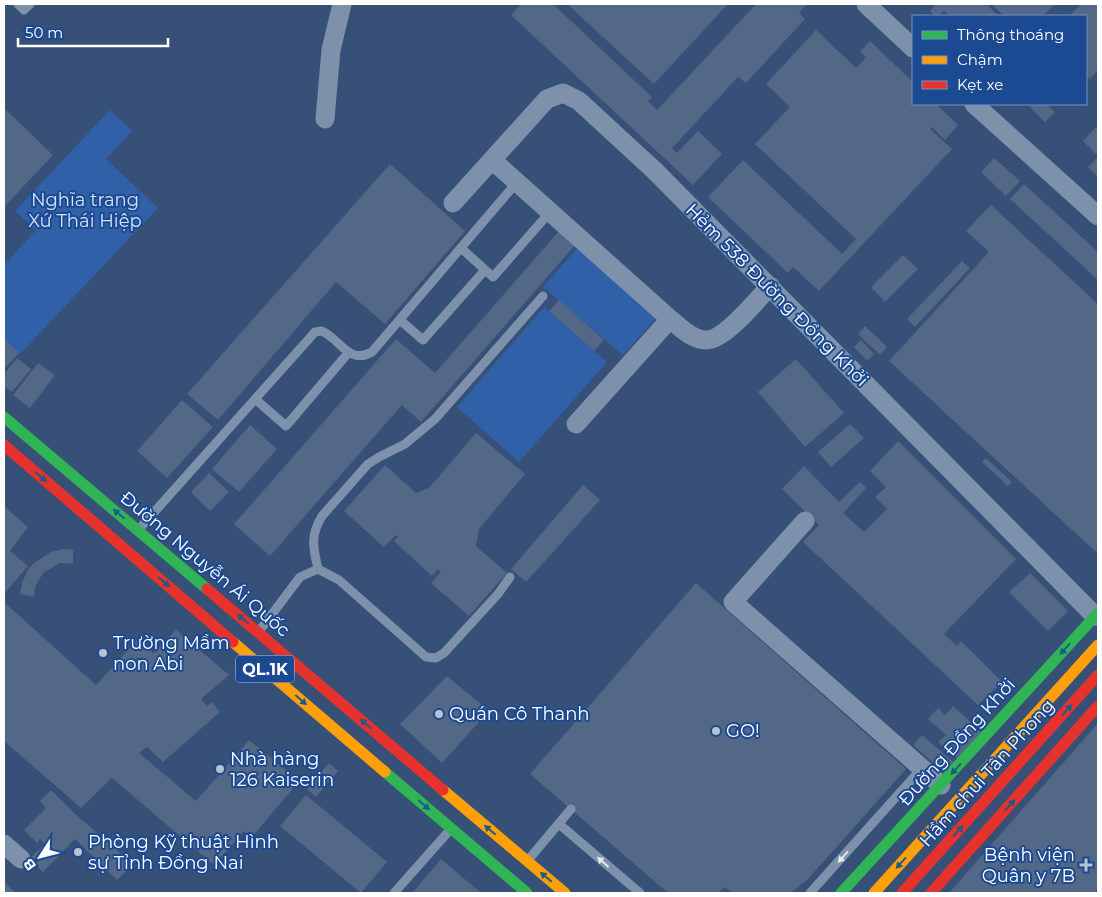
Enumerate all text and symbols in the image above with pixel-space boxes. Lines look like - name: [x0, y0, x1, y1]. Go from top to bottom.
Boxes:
- scale bar: [18, 15, 168, 47]
- legend: [912, 15, 1087, 105]
- text: 50 m: [25, 23, 63, 42]
- text: Thông thoáng: [957, 25, 1064, 44]
- text: Chậm: [957, 50, 1003, 69]
- text: Kẹt xe: [957, 75, 1003, 94]
- park label: Nghĩa trang Xứ Thái Hiệp: [28, 189, 142, 232]
- street label: Hẻm 538 Đường Đồng Khởi: [681, 199, 873, 391]
- one-way arrow: [34, 471, 47, 482]
- street label: Đường Nguyễn Ái Quốc: [116, 487, 294, 641]
- one-way arrow: [113, 508, 126, 519]
- one-way arrow: [157, 577, 170, 588]
- one-way arrow: [237, 613, 249, 625]
- place label: Trường Mầm non Abi: [113, 632, 230, 675]
- one-way arrow: [1060, 643, 1071, 656]
- marker: Trường Mầm non Abi: [97, 647, 109, 659]
- road number: QL.1K: [236, 656, 294, 682]
- street label: Đường Đồng Khởi: [894, 674, 1020, 810]
- one-way arrow: [294, 694, 307, 705]
- street label: Hầm chui Tân Phong: [915, 695, 1059, 851]
- place label: Quán Cô Thanh: [449, 703, 590, 725]
- one-way arrow: [1061, 705, 1073, 717]
- marker: Quán Cô Thanh: [433, 708, 445, 720]
- one-way arrow: [360, 719, 373, 730]
- place label: GO!: [726, 720, 760, 742]
- marker: GO!: [710, 725, 722, 737]
- place label: Nhà hàng 126 Kaiserin: [230, 748, 334, 791]
- marker: Nhà hàng 126 Kaiserin: [214, 763, 226, 775]
- one-way arrow: [950, 763, 962, 775]
- one-way arrow: [1004, 799, 1016, 811]
- one-way arrow: [417, 800, 430, 811]
- one-way arrow: [484, 824, 497, 835]
- one-way arrow: [952, 826, 964, 838]
- place label: Phòng Kỹ thuật Hình sự Tỉnh Đồng Nai: [88, 831, 279, 874]
- north arrow: [15, 832, 65, 882]
- place label: Bệnh viện Quân y 7B: [982, 844, 1075, 887]
- marker: Phòng Kỹ thuật Hình sự Tỉnh Đồng Nai: [72, 846, 84, 858]
- one-way arrow: [837, 850, 849, 862]
- text: B: [19, 855, 40, 874]
- one-way arrow: [597, 856, 610, 867]
- one-way arrow: [896, 856, 907, 869]
- marker: Bệnh viện Quân y 7B: [1079, 858, 1093, 872]
- one-way arrow: [540, 872, 553, 883]

